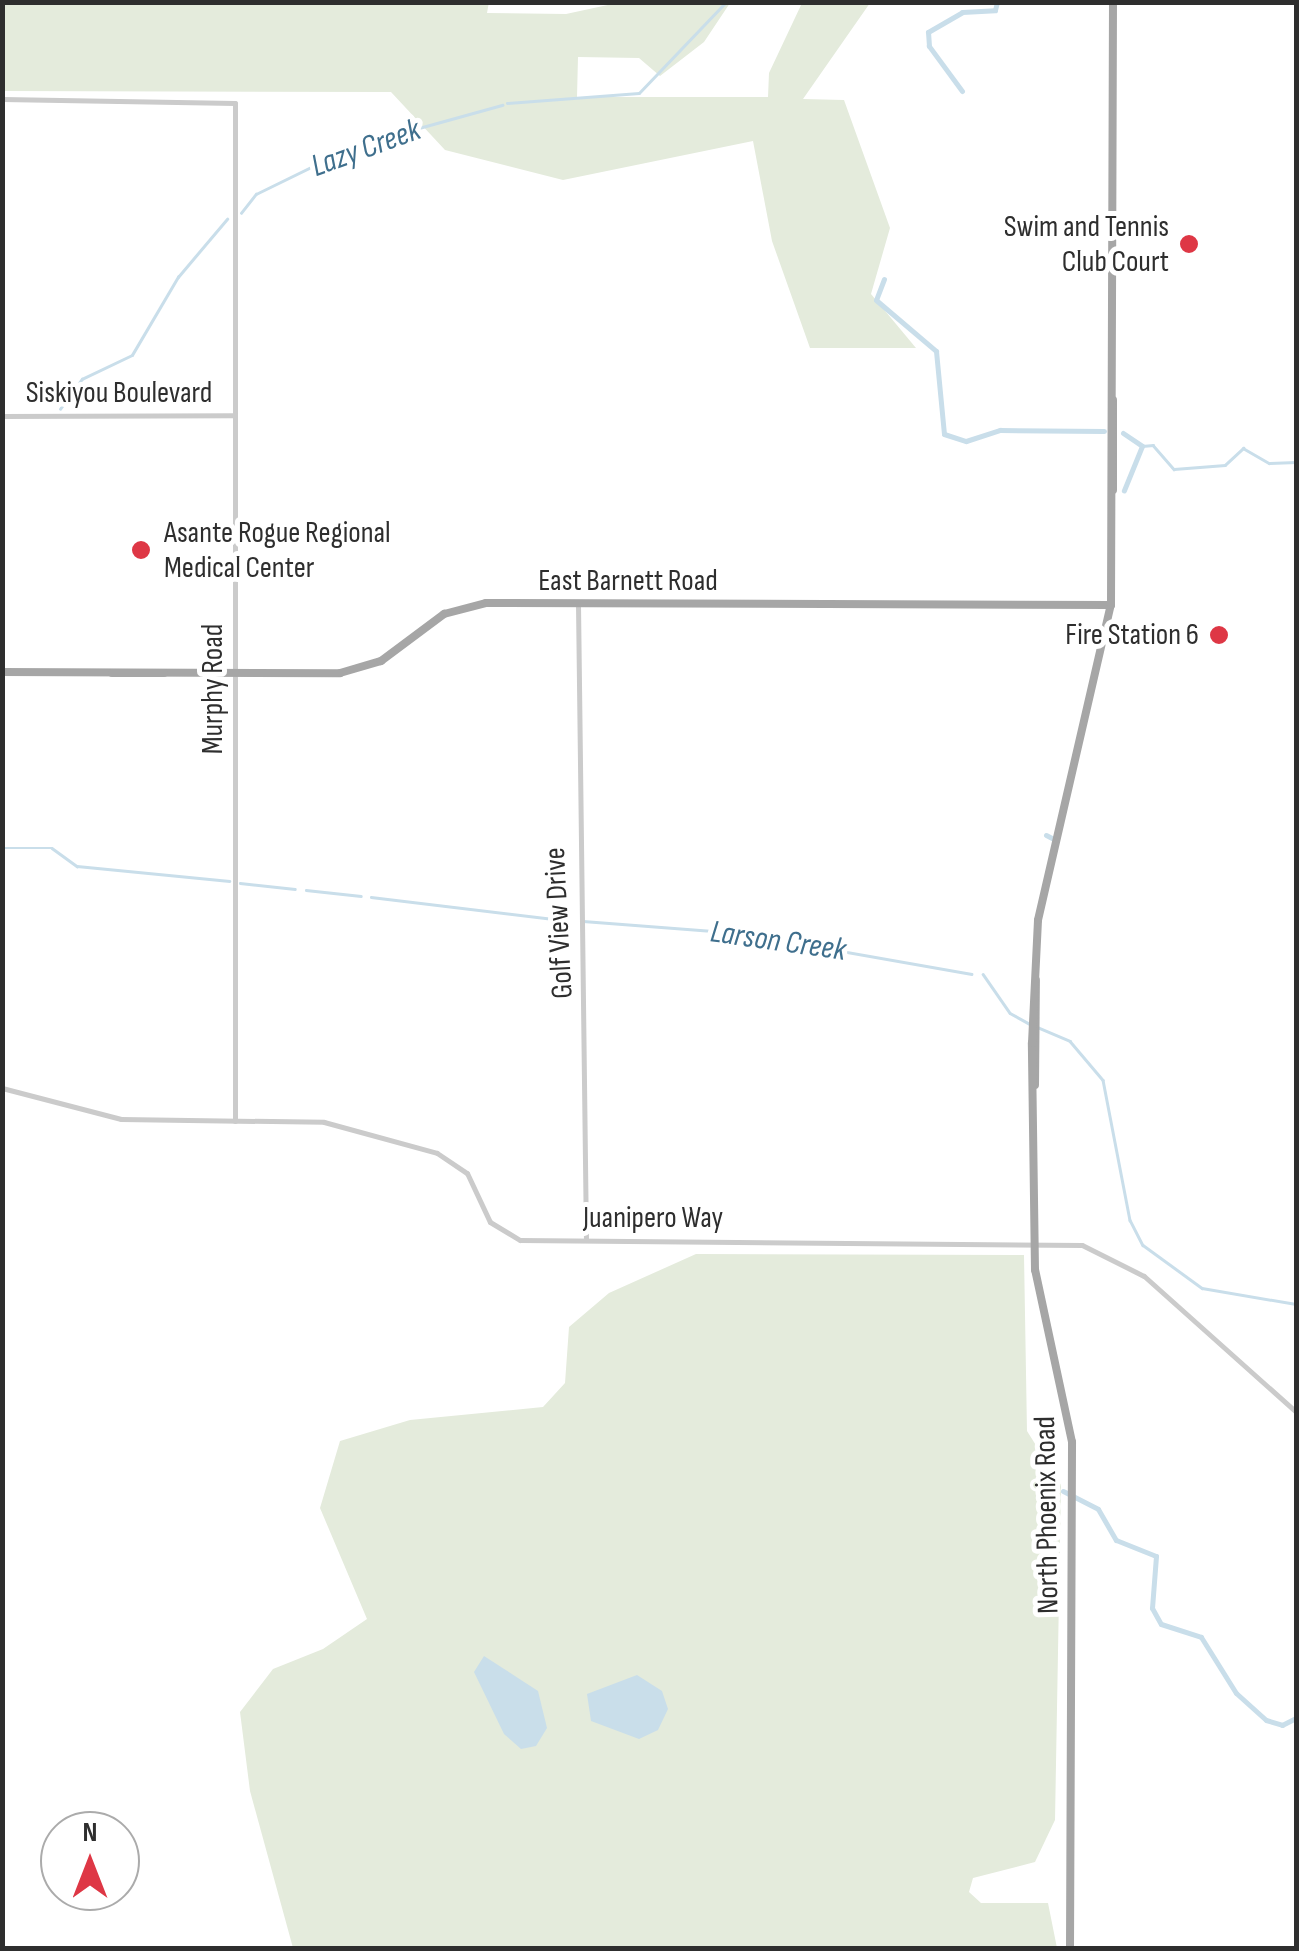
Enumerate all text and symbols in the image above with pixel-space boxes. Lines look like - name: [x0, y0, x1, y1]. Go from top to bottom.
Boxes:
- water label: Lazy Creek: [306, 112, 426, 186]
- place label: Swim and Tennis Club Court: [1004, 209, 1169, 280]
- marker: Swim and Tennis Club Court: [1178, 233, 1200, 255]
- street label: Siskiyou Boulevard: [26, 375, 212, 411]
- place label: Asante Rogue Regional Medical Center: [164, 515, 391, 586]
- marker: Asante Rogue Regional Medical Center: [128, 537, 154, 563]
- street label: East Barnett Road: [538, 563, 718, 599]
- place label: Fire Station 6: [1065, 617, 1199, 653]
- street label: Murphy Road: [195, 624, 231, 754]
- marker: Fire Station 6: [1208, 624, 1230, 646]
- street label: Golf View Drive: [537, 846, 581, 1000]
- water label: Larson Creek: [708, 914, 848, 970]
- street label: Juanipero Way: [583, 1200, 723, 1236]
- street label: North Phoenix Road: [1027, 1416, 1067, 1614]
- north arrow: [40, 1811, 140, 1911]
- text: N: [83, 1816, 97, 1849]

